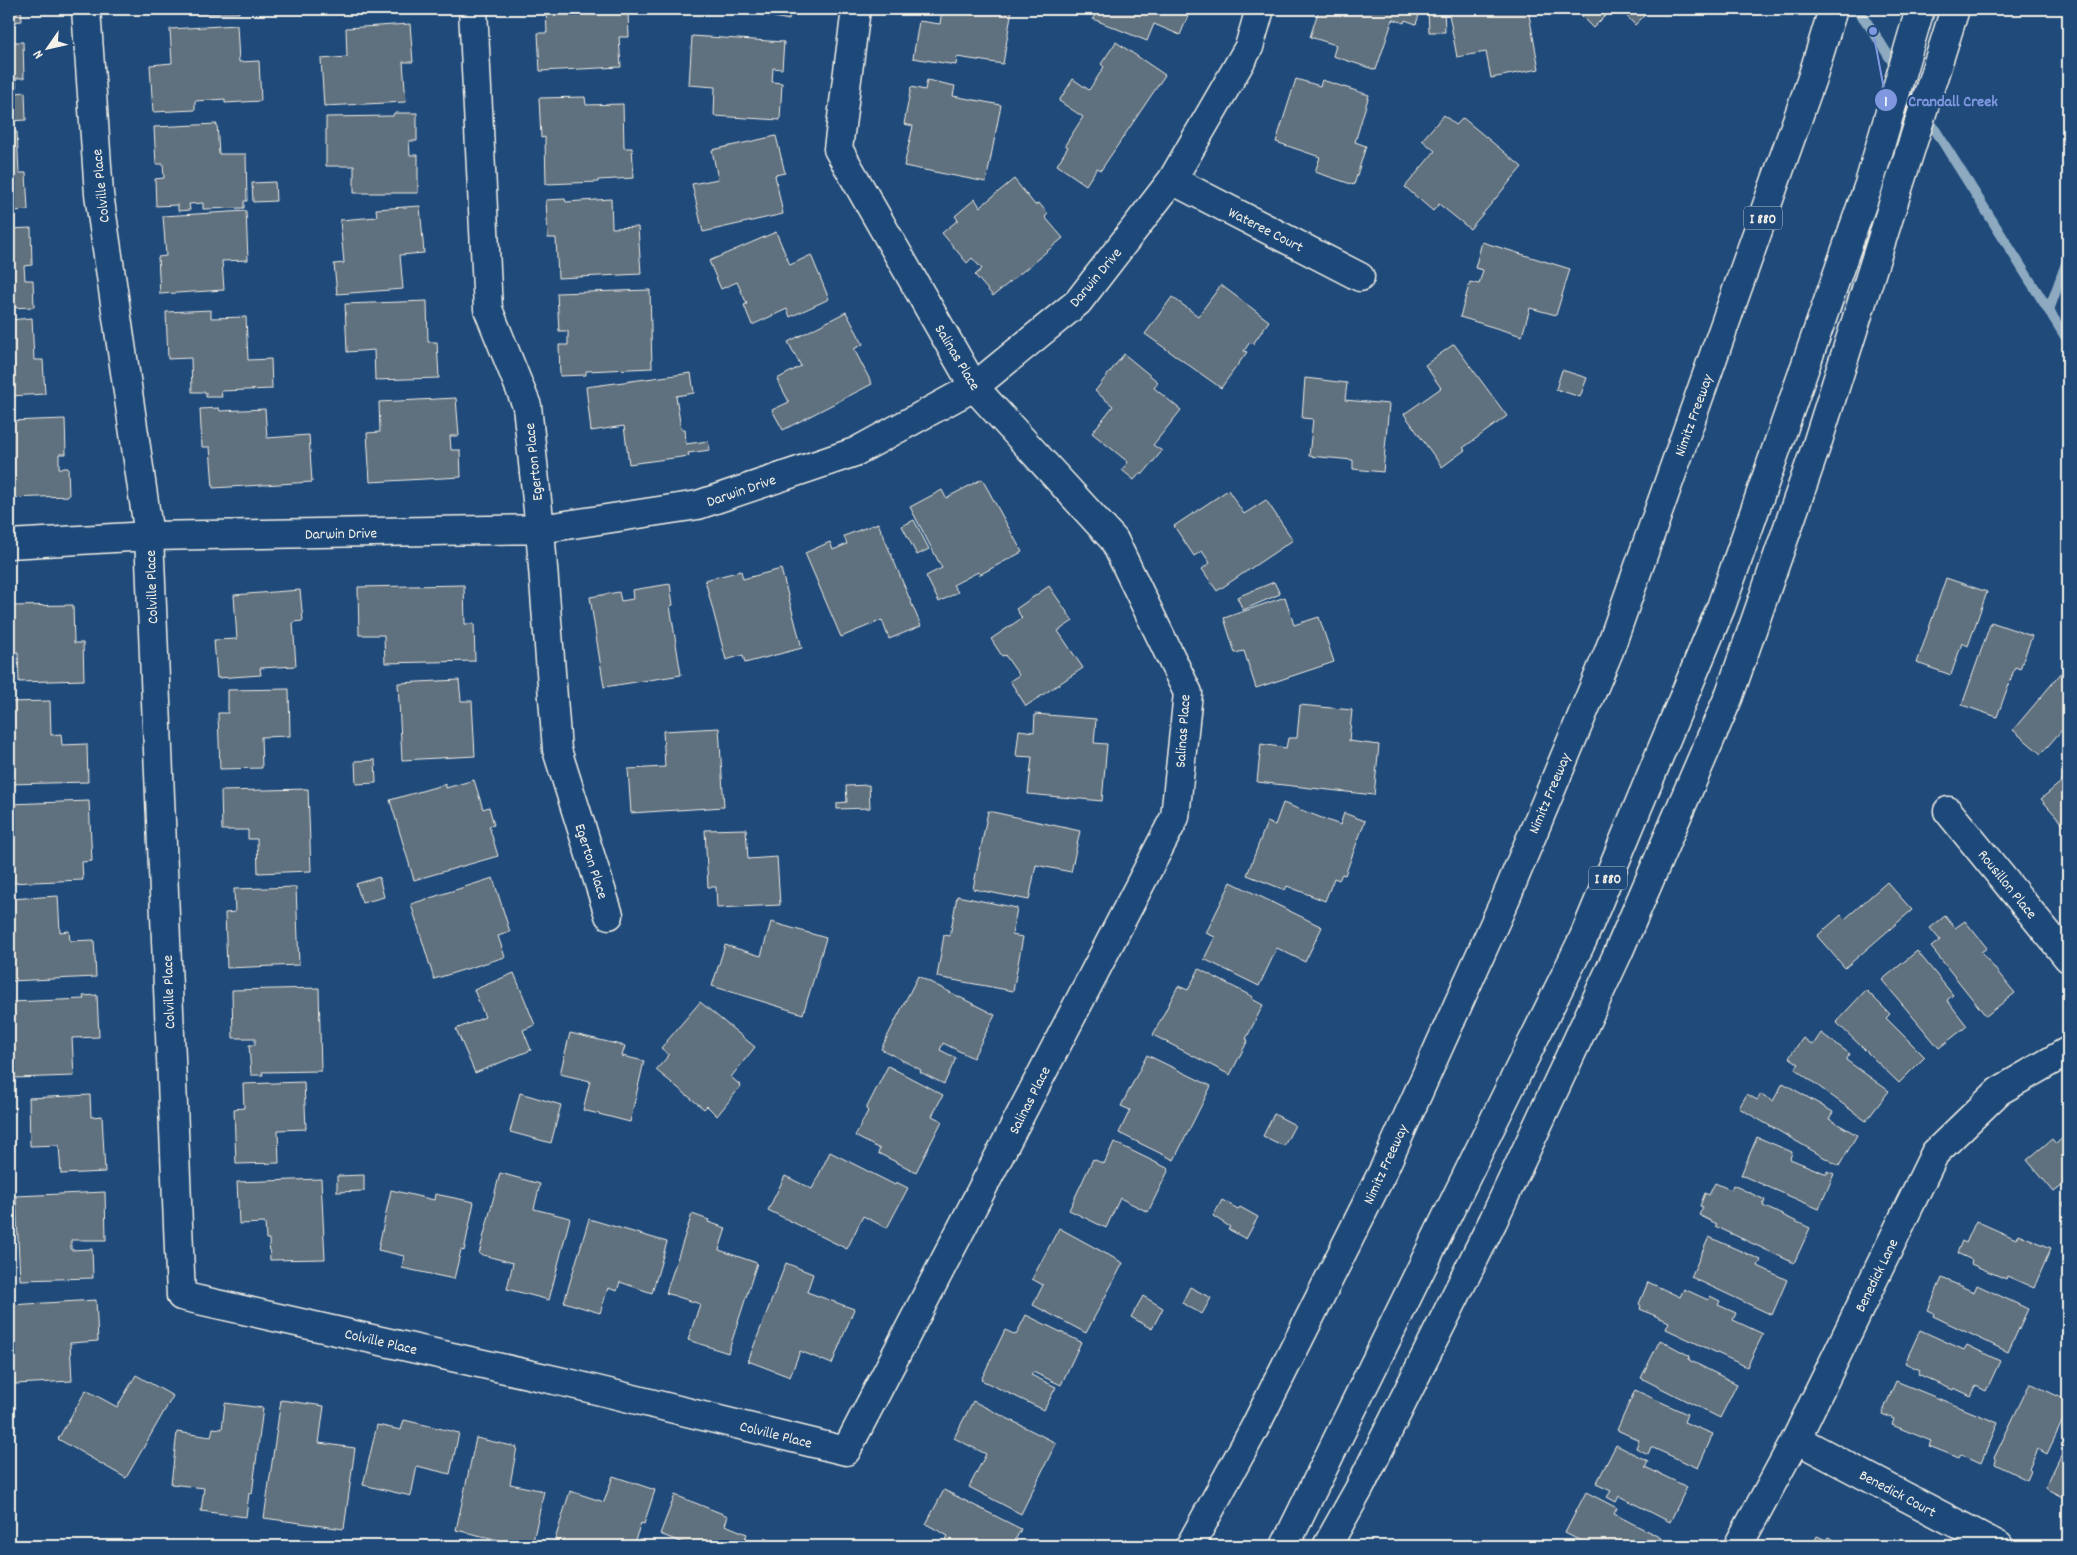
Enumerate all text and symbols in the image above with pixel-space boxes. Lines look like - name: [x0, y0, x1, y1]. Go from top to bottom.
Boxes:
- north arrow: [22, 22, 72, 72]
- text: N: [29, 46, 49, 63]
- callout: Crandall Creek: [1873, 85, 2008, 116]
- text: Crandall Creek: [1908, 91, 1998, 114]
- text: 1: [1884, 92, 1888, 114]
- street label: Colville Place: [87, 148, 117, 224]
- street label: Wateree Court: [1224, 202, 1307, 259]
- road number: I 880: [1744, 207, 1782, 230]
- street label: Darwin Drive: [1065, 243, 1128, 313]
- street label: Salinas Place: [928, 321, 985, 396]
- street label: Nimitz Freeway: [1670, 371, 1720, 460]
- street label: Egerton Place: [520, 421, 550, 502]
- street label: Darwin Drive: [704, 470, 780, 514]
- street label: Darwin Drive: [305, 523, 378, 547]
- street label: Colville Place: [141, 549, 165, 624]
- street label: Salinas Place: [1170, 693, 1198, 769]
- street label: Nimitz Freeway: [1524, 749, 1578, 838]
- street label: Egerton Place: [568, 821, 613, 903]
- street label: Rousillon Place: [1972, 846, 2042, 925]
- road number: I 880: [1589, 866, 1627, 890]
- street label: Colville Place: [158, 954, 182, 1029]
- street label: Salinas Place: [1004, 1063, 1057, 1139]
- street label: Nimitz Freeway: [1359, 1120, 1415, 1209]
- street label: Benedick Lane: [1851, 1235, 1905, 1316]
- street label: Colville Place: [342, 1324, 419, 1362]
- street label: Colville Place: [737, 1416, 814, 1456]
- street label: Benedick Court: [1855, 1465, 1940, 1524]

